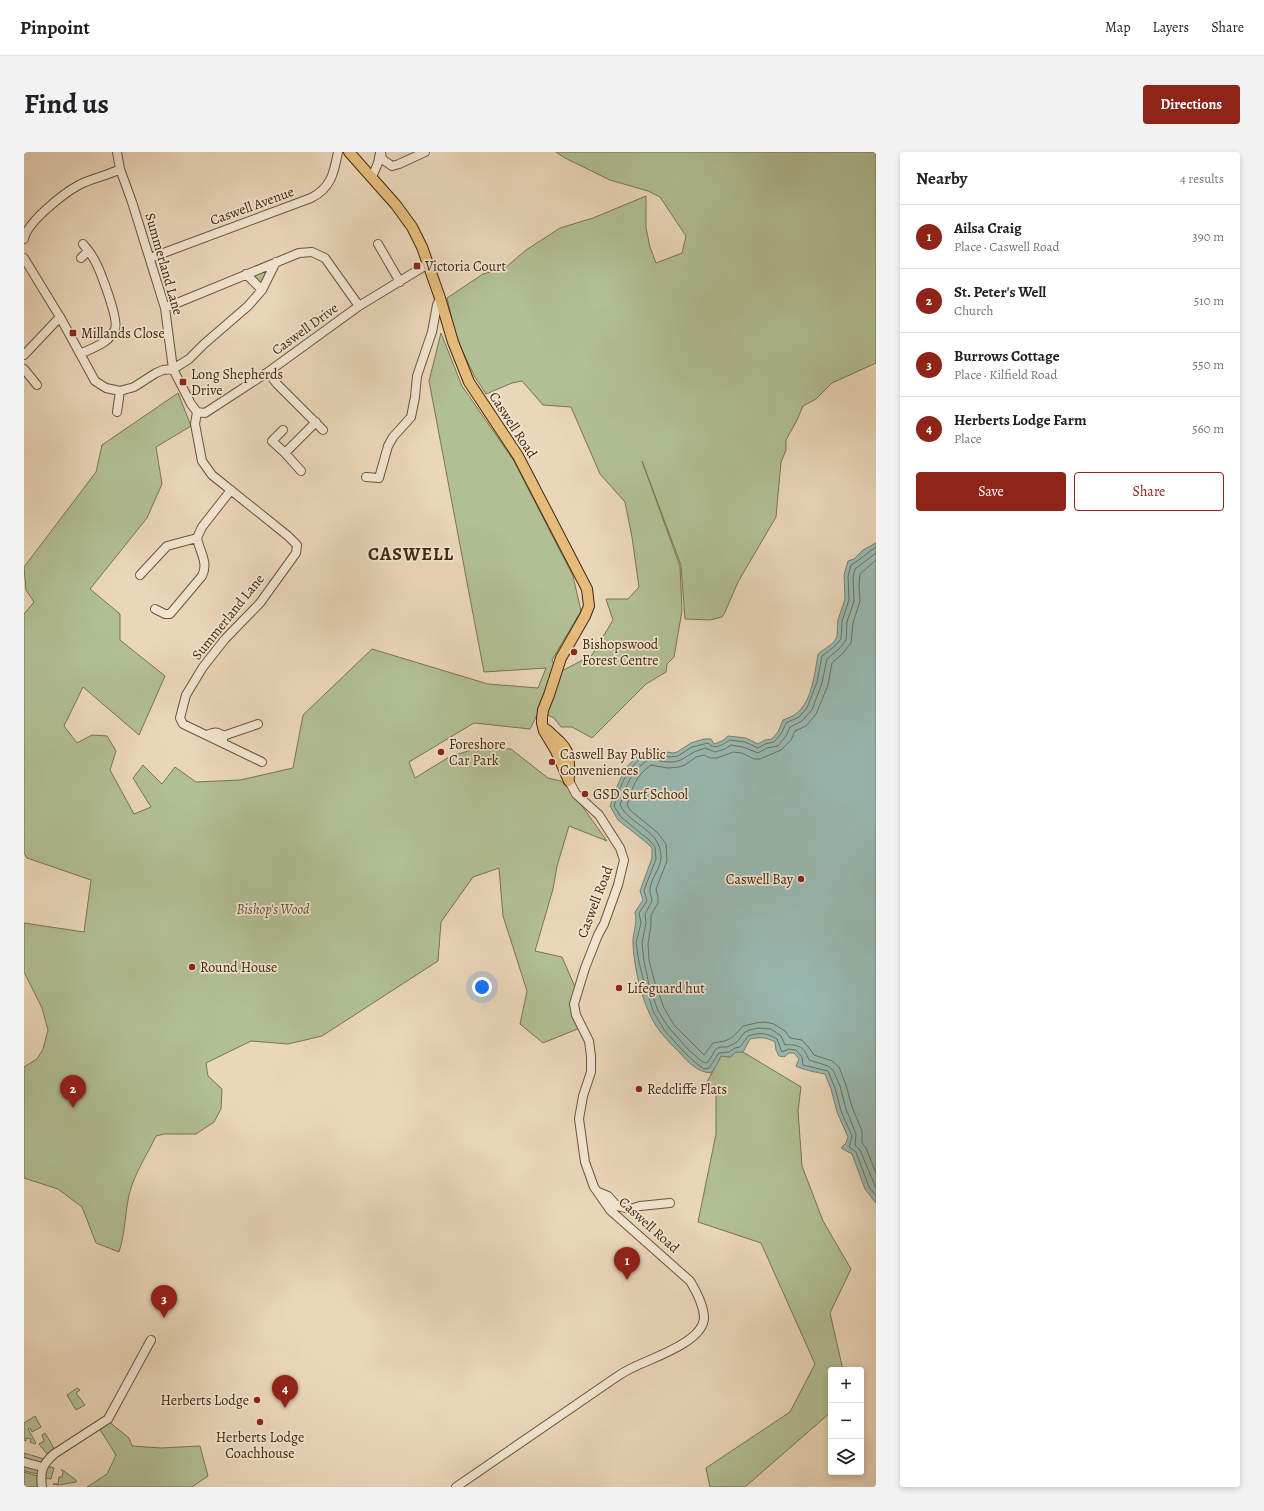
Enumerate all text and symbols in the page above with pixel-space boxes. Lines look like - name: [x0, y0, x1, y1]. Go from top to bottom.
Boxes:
- text: Pinpoint: [20, 15, 90, 41]
- text: Map: [1105, 18, 1131, 37]
- text: Layers: [1153, 18, 1189, 37]
- text: Share: [1211, 18, 1244, 37]
- text: Find us: [24, 85, 109, 123]
- button: Directions: [1143, 85, 1240, 124]
- text: Nearby: [916, 167, 967, 190]
- text: 4 results: [1180, 170, 1224, 187]
- street label: Caswell Avenue: [207, 182, 297, 230]
- street label: Summerland Lane: [140, 211, 188, 317]
- text: Ailsa Craig: [954, 218, 1022, 238]
- text: 1: [927, 228, 931, 245]
- text: 390 m: [1192, 228, 1224, 245]
- text: Place · Caswell Road: [954, 238, 1059, 255]
- place label: Victoria Court: [424, 257, 506, 276]
- marker: Victoria Court: [412, 261, 422, 271]
- text: St. Peter's Well: [954, 282, 1046, 302]
- text: 2: [926, 292, 932, 309]
- text: 510 m: [1194, 292, 1224, 309]
- street label: Caswell Drive: [268, 298, 342, 360]
- text: Church: [954, 302, 993, 319]
- place label: Millands Close: [81, 324, 165, 343]
- marker: Millands Close: [68, 328, 78, 338]
- text: Burrows Cottage: [954, 346, 1060, 366]
- text: 3: [926, 356, 932, 373]
- text: 550 m: [1193, 356, 1224, 373]
- place label: Long Shepherds Drive: [191, 365, 283, 400]
- text: Place · Kilfield Road: [954, 366, 1058, 383]
- marker: Long Shepherds Drive: [178, 377, 188, 387]
- street label: Caswell Road: [484, 388, 542, 462]
- text: Herberts Lodge Farm: [954, 410, 1087, 430]
- text: 4: [926, 420, 932, 437]
- text: 560 m: [1192, 420, 1224, 437]
- text: Place: [954, 430, 982, 447]
- button: Save: [916, 472, 1066, 511]
- button: Share: [1074, 472, 1224, 511]
- district label: CASWELL: [368, 542, 454, 566]
- street label: Summerland Lane: [187, 570, 269, 664]
- place label: Bishopswood Forest Centre: [582, 635, 659, 670]
- marker: Bishopswood Forest Centre: [569, 647, 579, 657]
- place label: Foreshore Car Park: [449, 735, 506, 770]
- place label: Caswell Bay Public Conveniences: [560, 745, 666, 780]
- marker: Foreshore Car Park: [436, 747, 446, 757]
- marker: Caswell Bay Public Conveniences: [547, 757, 557, 767]
- place label: GSD Surf School: [593, 785, 689, 804]
- marker: GSD Surf School: [580, 789, 590, 799]
- street label: Caswell Road: [573, 863, 618, 941]
- place label: Caswell Bay: [726, 870, 794, 889]
- marker: Caswell Bay: [796, 874, 806, 884]
- park label: Bishop's Wood: [236, 900, 310, 919]
- place label: Round House: [200, 958, 277, 977]
- marker: Round House: [187, 962, 197, 972]
- your location: [472, 977, 492, 997]
- place label: Lifeguard hut: [627, 979, 705, 998]
- marker: Lifeguard hut: [614, 983, 624, 993]
- pin: 2: [60, 1075, 86, 1108]
- place label: Redcliffe Flats: [647, 1080, 727, 1099]
- marker: Redcliffe Flats: [634, 1084, 644, 1094]
- street label: Caswell Road: [615, 1193, 684, 1258]
- pin: 1: [614, 1247, 640, 1280]
- pin: 3: [151, 1285, 177, 1318]
- map controls: [828, 1367, 864, 1475]
- button: +: [828, 1367, 864, 1403]
- pin: 4: [272, 1375, 298, 1408]
- place label: Herberts Lodge: [160, 1391, 249, 1410]
- marker: Herberts Lodge: [252, 1395, 262, 1405]
- button: −: [828, 1403, 864, 1439]
- marker: Herberts Lodge Coachhouse: [255, 1417, 265, 1427]
- place label: Herberts Lodge Coachhouse: [216, 1428, 304, 1463]
- button: layers: [828, 1439, 864, 1475]

